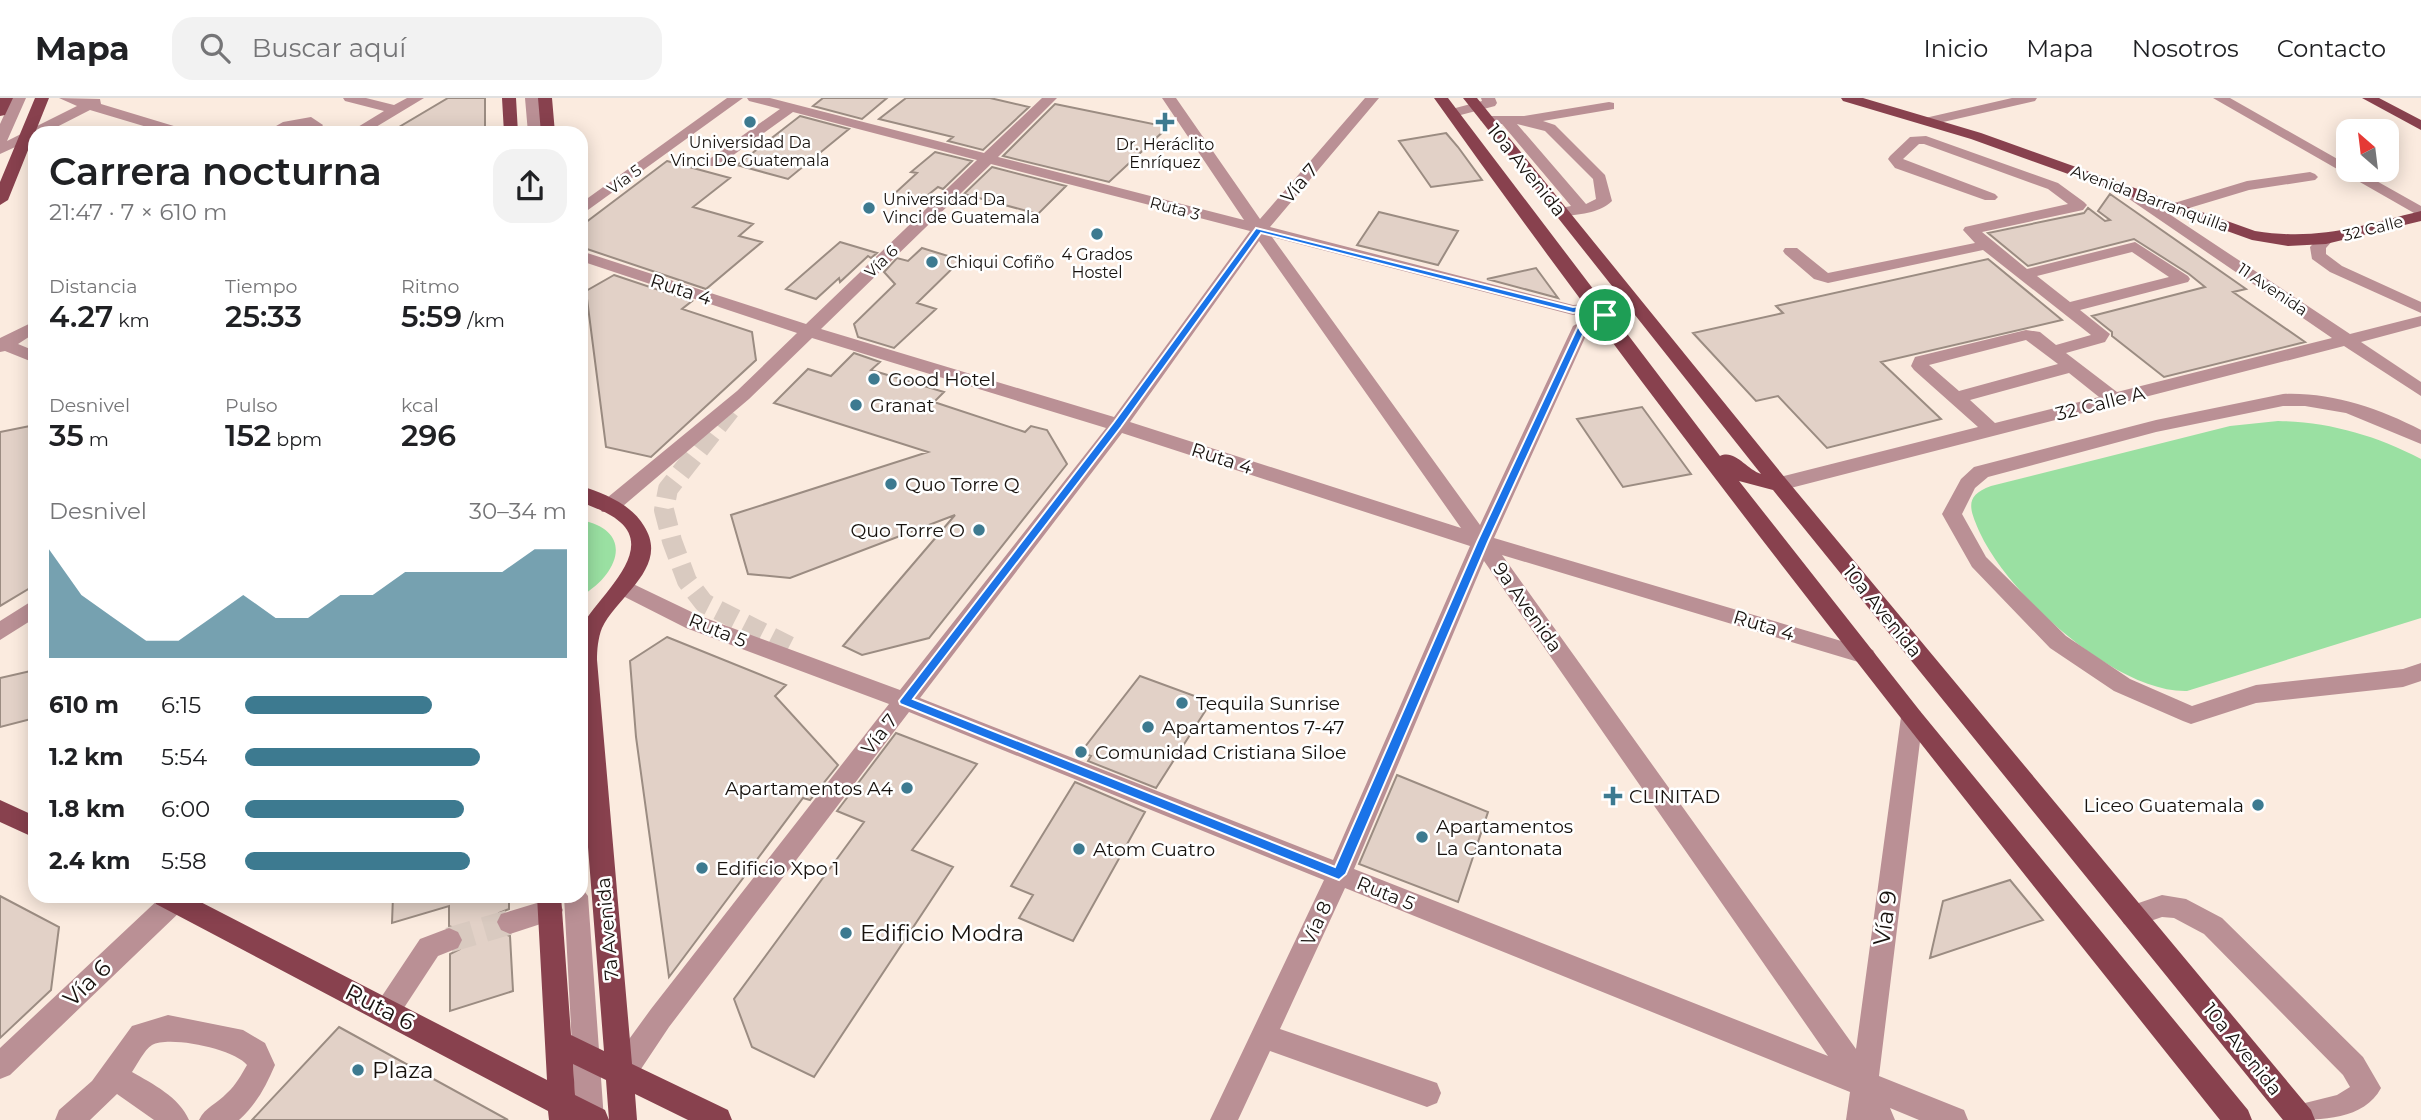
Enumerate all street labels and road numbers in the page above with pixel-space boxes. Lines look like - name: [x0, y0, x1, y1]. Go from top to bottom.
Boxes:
- street label: 10a Avenida: [1482, 119, 1571, 221]
- street label: Vía 7: [1276, 159, 1323, 208]
- street label: Vía 5: [603, 161, 645, 198]
- street label: Avenida Barranquilla: [2068, 161, 2231, 236]
- street label: Ruta 3: [1148, 193, 1202, 224]
- street label: 32 Calle: [2341, 212, 2405, 245]
- street label: Vía 6: [861, 241, 902, 282]
- street label: 11 Avenida: [2234, 259, 2311, 320]
- street label: Ruta 4: [648, 269, 715, 310]
- street label: 32 Calle A: [2053, 381, 2148, 426]
- street label: Ruta 4: [1189, 438, 1256, 479]
- street label: 9a Avenida: [1488, 558, 1567, 657]
- street label: 10a Avenida: [1838, 560, 1927, 662]
- street label: Ruta 4: [1731, 605, 1798, 646]
- street label: Ruta 5: [685, 608, 751, 653]
- street label: Vía 7: [856, 709, 902, 759]
- street label: Ruta 5: [1353, 871, 1419, 916]
- street label: 7a Avenida: [592, 876, 623, 981]
- street label: Vía 9: [1867, 889, 1903, 947]
- street label: Vía 8: [1296, 897, 1337, 949]
- street label: Vía 6: [57, 954, 117, 1012]
- street label: Ruta 6: [340, 978, 420, 1036]
- street label: 10a Avenida: [2198, 998, 2287, 1100]

